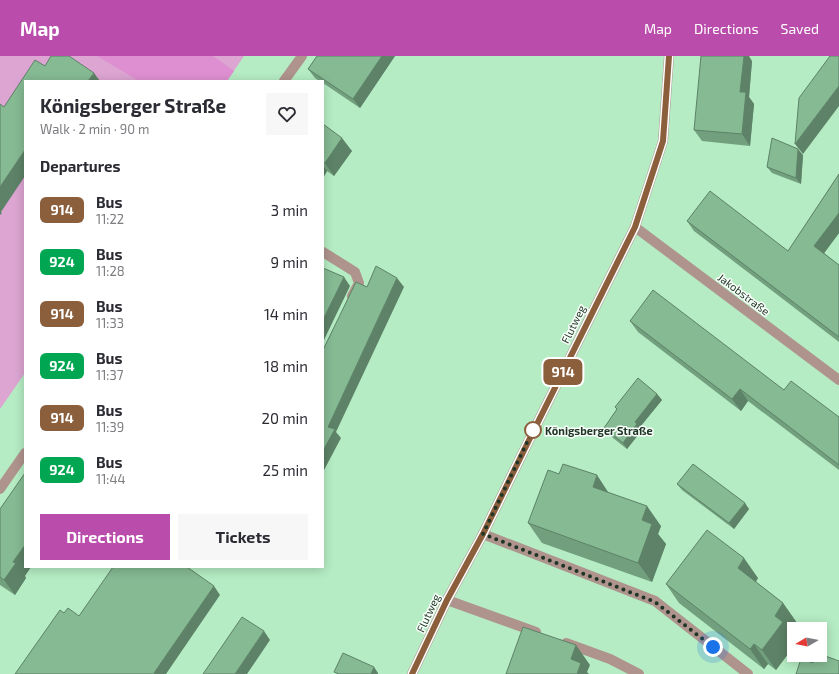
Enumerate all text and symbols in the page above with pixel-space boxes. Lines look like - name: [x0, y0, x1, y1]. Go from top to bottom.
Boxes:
- text: Map: [20, 17, 60, 40]
- text: Map: [644, 20, 672, 37]
- text: Directions: [694, 20, 759, 37]
- text: Saved: [781, 20, 819, 37]
- button: heart: [266, 93, 308, 135]
- text: Königsberger Straße: [40, 94, 226, 117]
- text: Walk · 2 min · 90 m: [40, 121, 149, 137]
- text: Departures: [40, 157, 120, 175]
- text: Bus: [96, 193, 122, 211]
- text: 914: [50, 201, 74, 218]
- text: 3 min: [271, 201, 308, 219]
- text: 11:22: [96, 211, 124, 227]
- text: Bus: [96, 245, 122, 263]
- text: 924: [49, 253, 75, 270]
- text: 9 min: [270, 253, 308, 271]
- text: 11:28: [96, 263, 125, 279]
- street label: Jakobstraße: [716, 270, 772, 318]
- text: Bus: [96, 297, 122, 315]
- street label: Flutweg: [558, 303, 588, 345]
- text: 914: [50, 305, 74, 322]
- text: 14 min: [264, 305, 308, 323]
- text: 11:33: [96, 315, 124, 331]
- text: Bus: [96, 349, 122, 367]
- text: 924: [49, 357, 75, 374]
- text: 18 min: [264, 357, 308, 375]
- line badge: 914: [540, 359, 586, 385]
- text: 914: [551, 363, 575, 380]
- text: 11:37: [96, 367, 123, 383]
- text: Bus: [96, 401, 122, 419]
- text: 914: [50, 409, 74, 426]
- text: 20 min: [262, 409, 308, 427]
- text: 11:39: [96, 419, 124, 435]
- marker: Königsberger Straße: [524, 421, 542, 439]
- place label: Königsberger Straße: [545, 424, 653, 437]
- text: Bus: [96, 453, 122, 471]
- text: 924: [49, 461, 75, 478]
- text: 25 min: [263, 461, 308, 479]
- text: 11:44: [96, 471, 125, 487]
- button: Directions: [40, 514, 170, 560]
- button: Tickets: [178, 514, 308, 560]
- street label: Flutweg: [414, 592, 442, 634]
- north arrow: [787, 622, 827, 662]
- map controls: [787, 622, 827, 662]
- your location: [703, 637, 723, 657]

